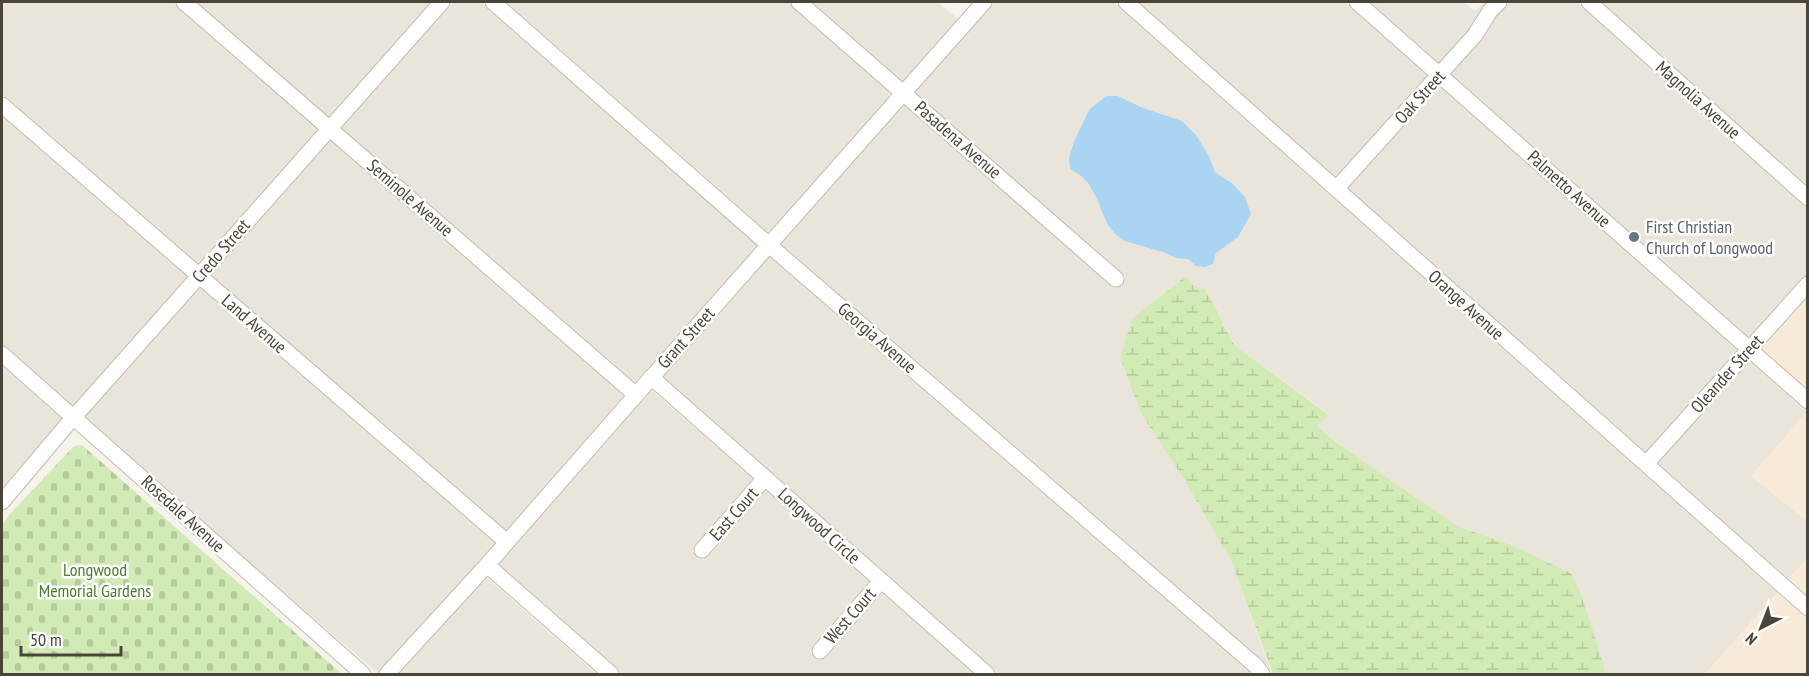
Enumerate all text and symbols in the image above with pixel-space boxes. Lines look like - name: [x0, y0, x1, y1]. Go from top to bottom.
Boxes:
- street label: Magnolia Avenue: [1651, 56, 1746, 144]
- street label: Oak Street: [1389, 65, 1450, 128]
- street label: Pasadena Avenue: [910, 96, 1006, 184]
- street label: Palmetto Avenue: [1523, 145, 1616, 232]
- street label: Seminole Avenue: [362, 154, 458, 241]
- street label: Credo Street: [187, 214, 255, 287]
- place label: First Christian Church of Longwood: [1646, 215, 1773, 259]
- marker: First Christian Church of Longwood: [1627, 230, 1641, 244]
- street label: Orange Avenue: [1424, 265, 1509, 345]
- street label: Land Avenue: [217, 289, 292, 358]
- street label: Georgia Avenue: [833, 297, 921, 378]
- street label: Grant Street: [652, 302, 719, 373]
- street label: Oleander Street: [1685, 330, 1768, 418]
- street label: Rosedale Avenue: [137, 470, 230, 557]
- street label: East Court: [704, 482, 763, 545]
- street label: Longwood Circle: [773, 483, 865, 569]
- park label: Longwood Memorial Gardens: [39, 558, 151, 602]
- street label: West Court: [819, 583, 880, 649]
- north arrow: [1731, 598, 1791, 658]
- scale bar: [21, 619, 122, 657]
- text: 50 m: [30, 628, 62, 651]
- text: N: [1741, 629, 1761, 649]

